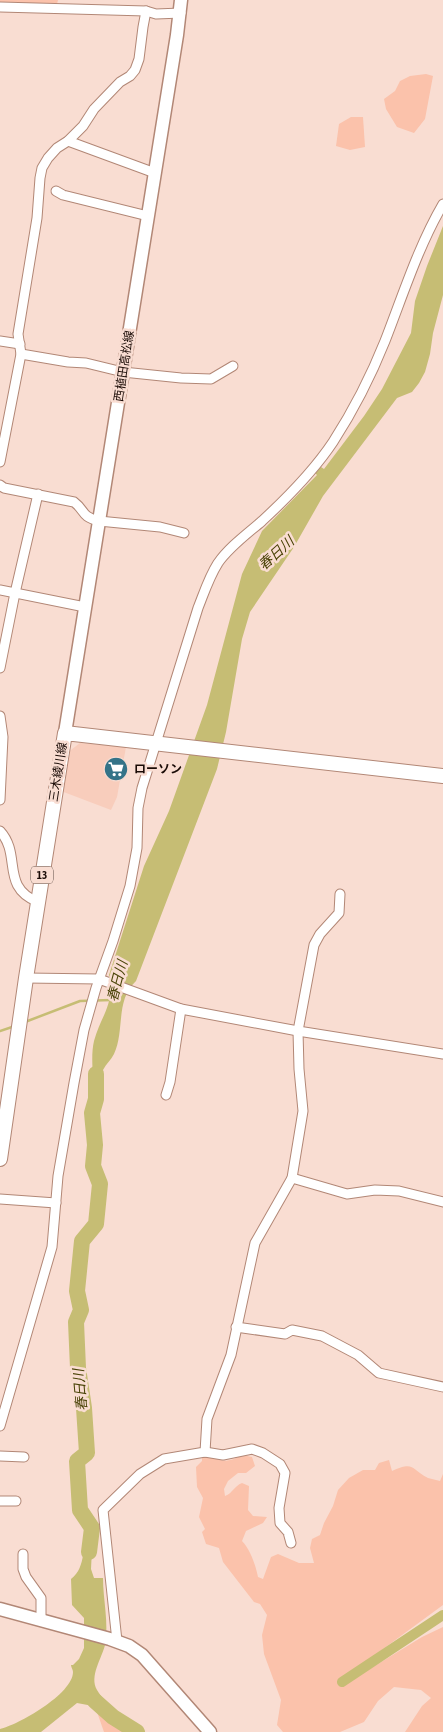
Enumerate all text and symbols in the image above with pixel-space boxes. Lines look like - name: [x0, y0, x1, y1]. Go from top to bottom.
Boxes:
- street label: 西植田高松線: [111, 329, 137, 403]
- water label: 春日川: [255, 532, 298, 573]
- street label: 三木綾川線: [46, 741, 70, 803]
- supermarket icon: ローソン: [103, 756, 129, 782]
- place label: ローソン: [134, 762, 182, 776]
- road number: 13: [31, 866, 53, 884]
- water label: 春日川: [104, 957, 131, 1003]
- water label: 春日川: [70, 1366, 90, 1412]

